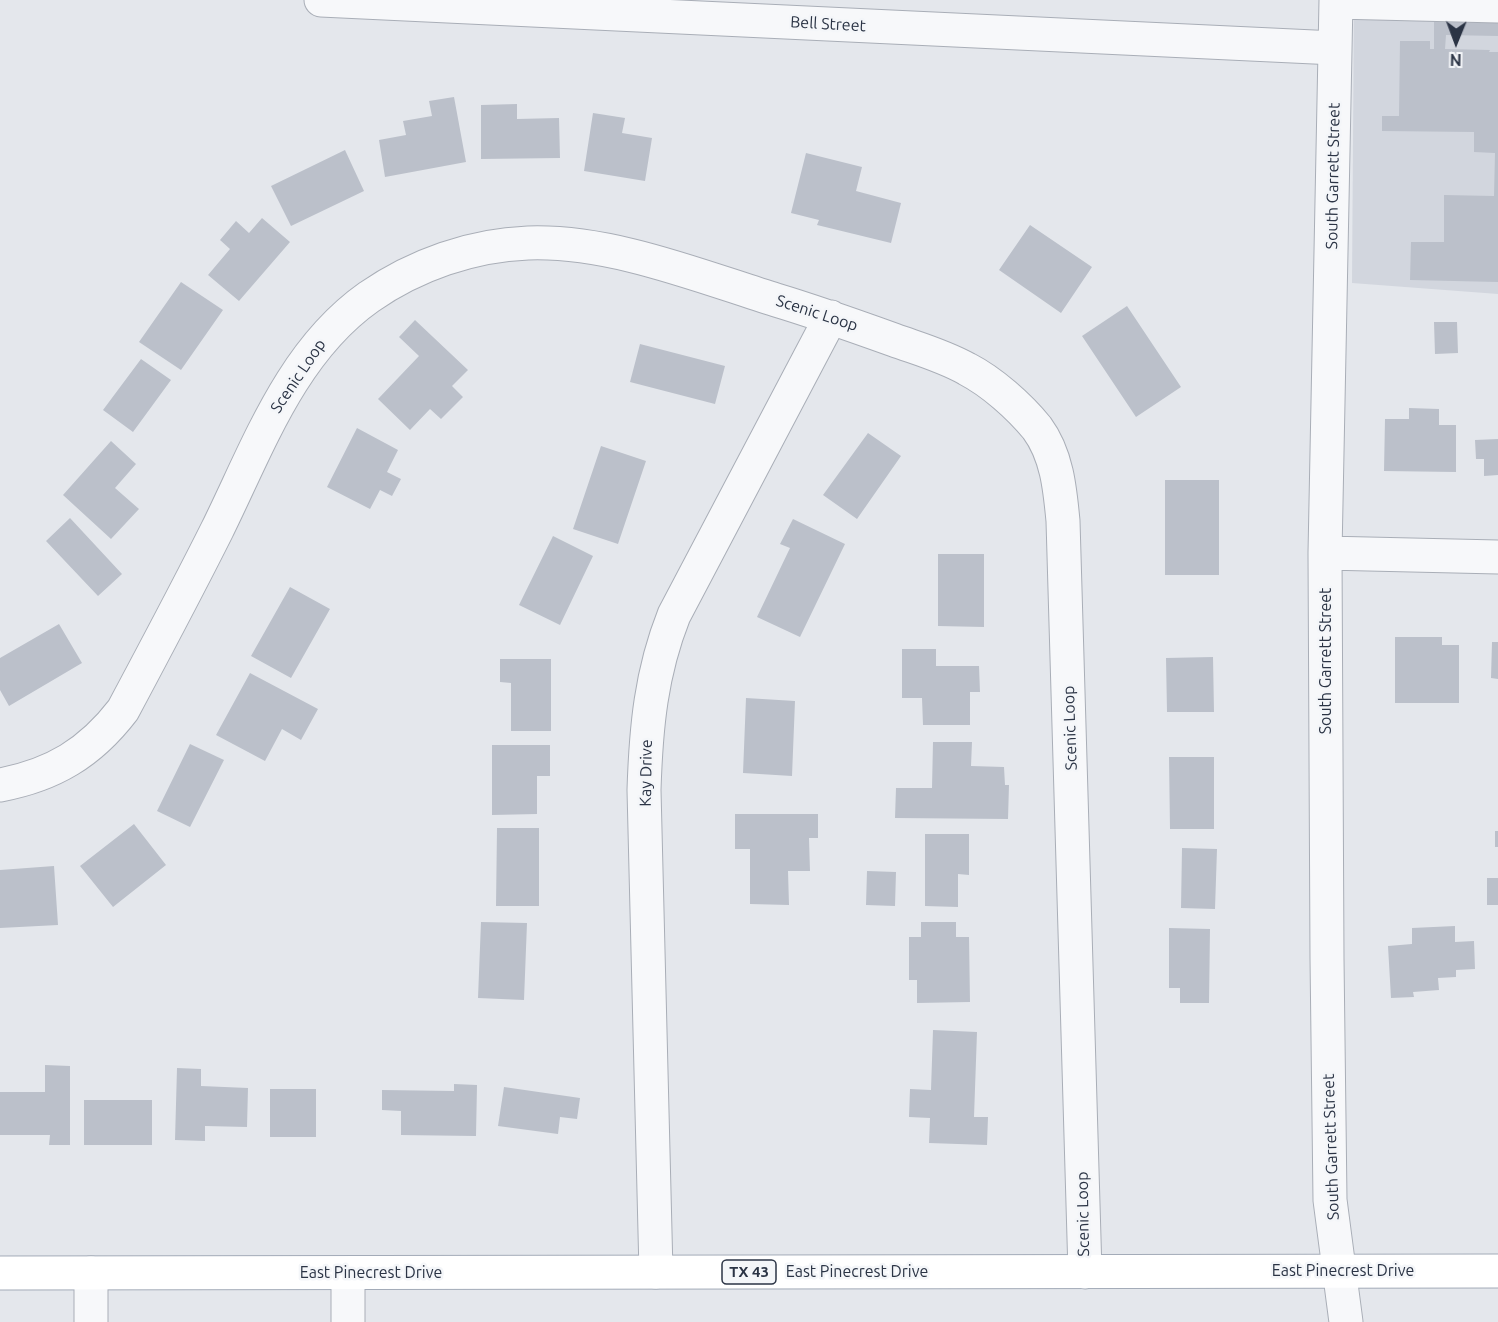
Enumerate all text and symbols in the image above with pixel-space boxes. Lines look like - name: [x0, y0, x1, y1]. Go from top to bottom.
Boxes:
- street label: Bell Street: [790, 12, 866, 36]
- north arrow: [1426, 12, 1486, 72]
- text: N: [1450, 51, 1462, 69]
- street label: South Garrett Street: [1322, 103, 1344, 249]
- street label: Scenic Loop: [774, 291, 860, 335]
- street label: Scenic Loop: [266, 335, 330, 417]
- street label: South Garrett Street: [1316, 588, 1336, 734]
- street label: Scenic Loop: [1059, 685, 1081, 771]
- street label: Kay Drive: [636, 739, 656, 807]
- street label: South Garrett Street: [1319, 1073, 1343, 1221]
- street label: Scenic Loop: [1073, 1171, 1093, 1257]
- road number: TX 43: [722, 1260, 776, 1284]
- street label: East Pinecrest Drive: [1272, 1261, 1414, 1281]
- street label: East Pinecrest Drive: [786, 1262, 928, 1282]
- street label: East Pinecrest Drive: [300, 1263, 442, 1283]

